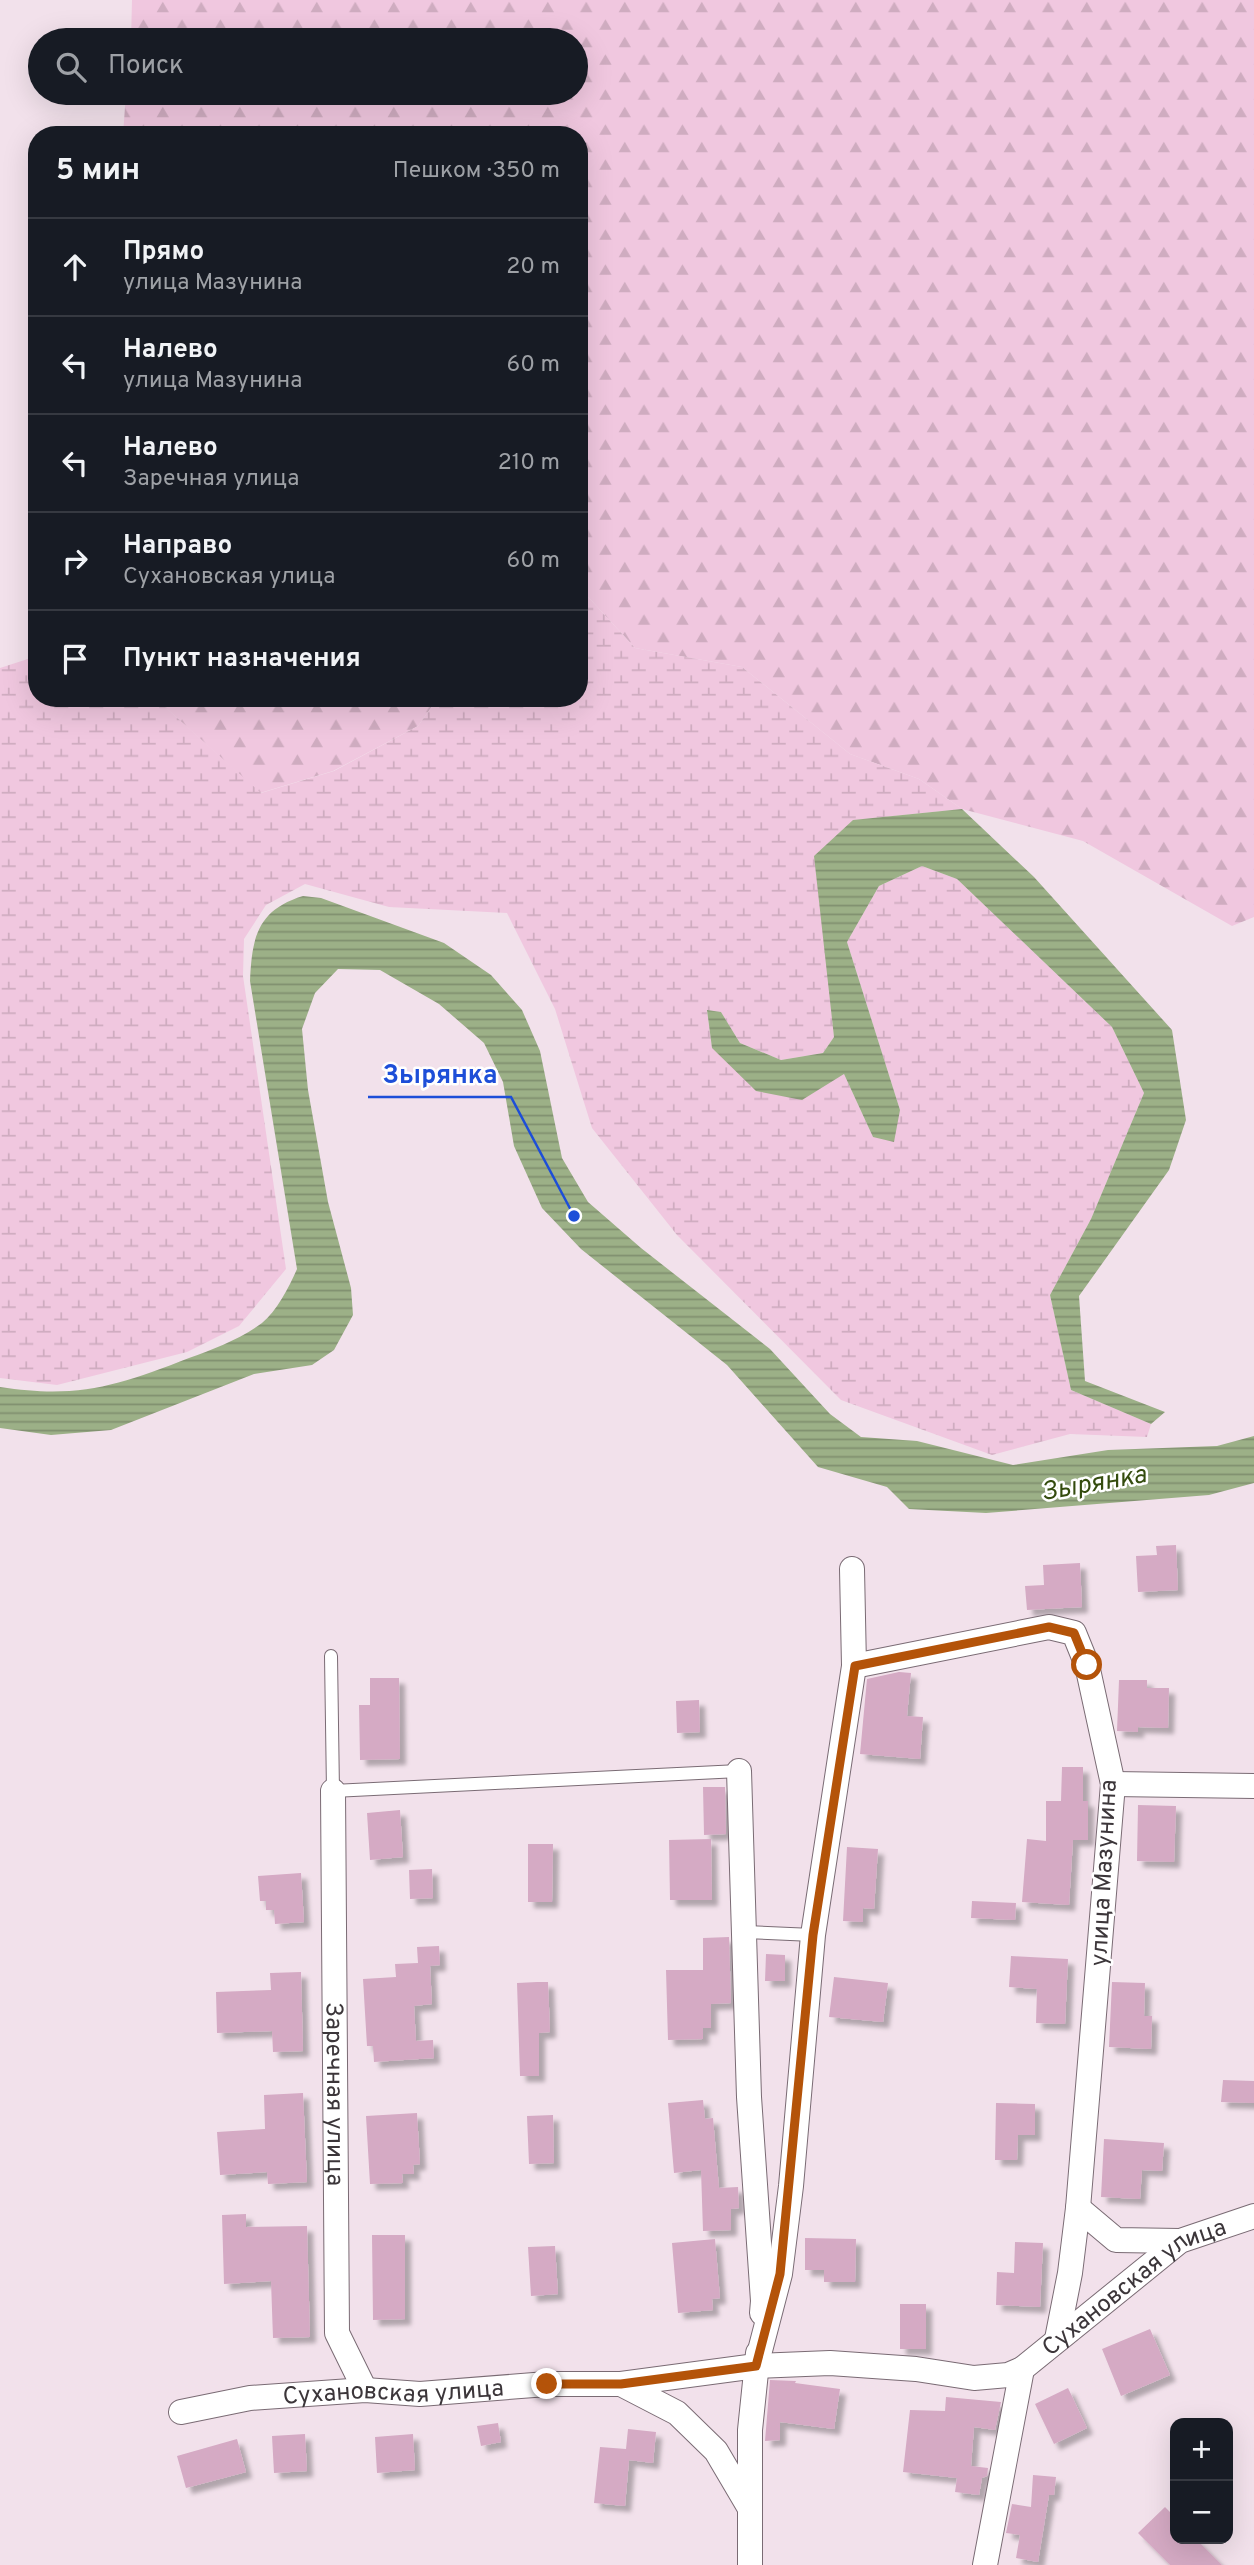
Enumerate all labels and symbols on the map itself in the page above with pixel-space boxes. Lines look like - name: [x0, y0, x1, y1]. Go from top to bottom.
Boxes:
- callout: Зырянка: [368, 1050, 511, 1097]
- text: Зырянка: [383, 1060, 497, 1093]
- water label: Зырянка: [1040, 1459, 1150, 1510]
- route start: [1071, 1649, 1102, 1680]
- street label: улица Мазунина: [1085, 1779, 1125, 1967]
- street label: Заречная улица: [318, 2002, 349, 2186]
- street label: Сухановская улица: [1037, 2213, 1231, 2364]
- route end: [531, 2368, 562, 2399]
- street label: Сухановская улица: [282, 2374, 505, 2413]

